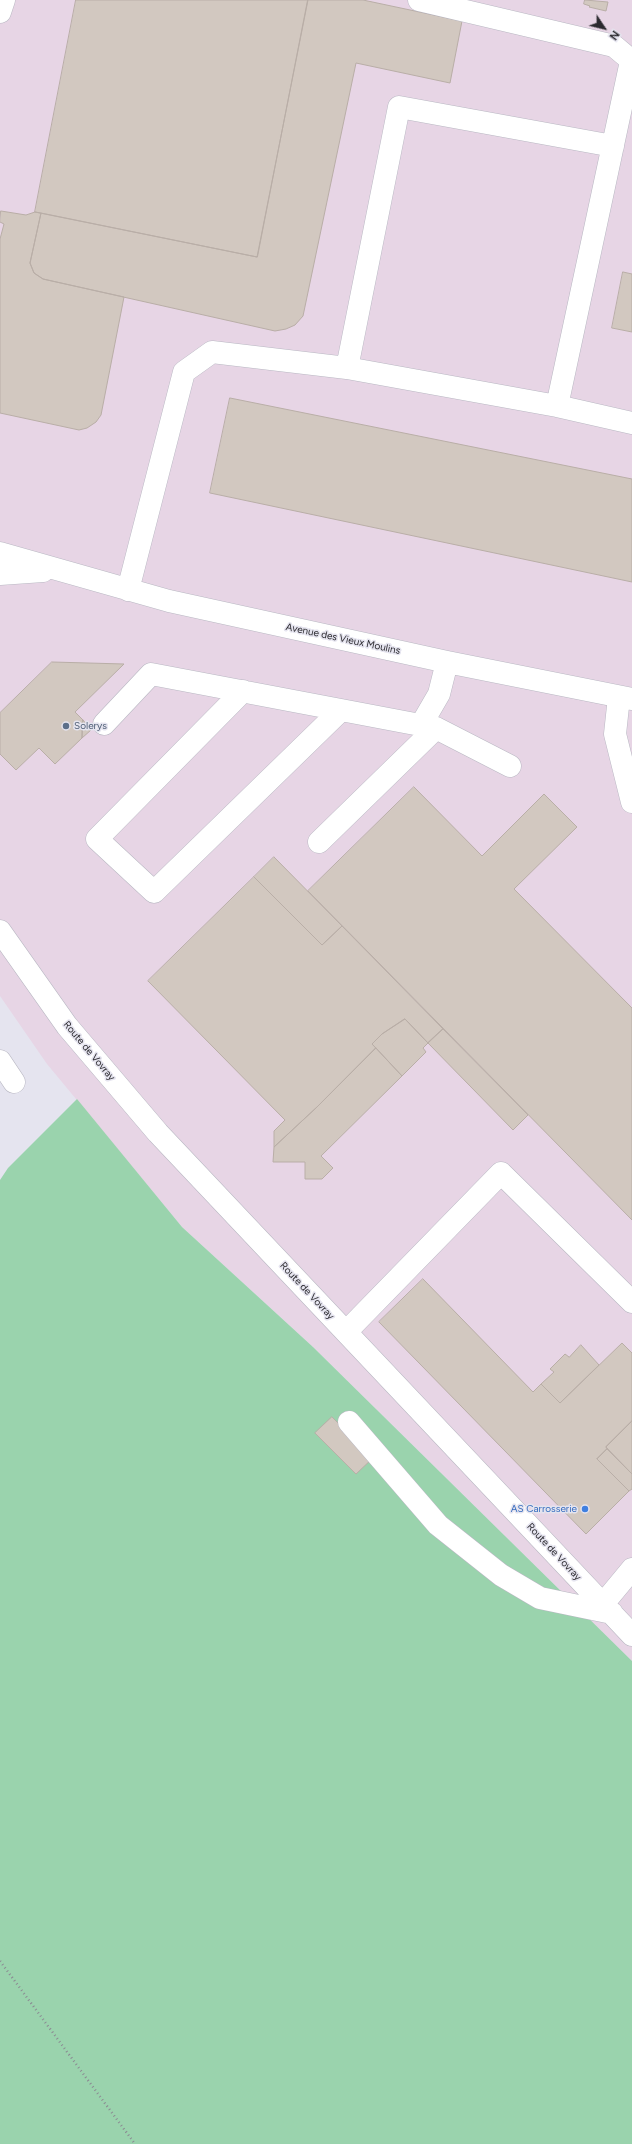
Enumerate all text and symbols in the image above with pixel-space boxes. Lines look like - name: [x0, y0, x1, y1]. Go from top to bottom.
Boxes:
- north arrow: [584, 8, 624, 48]
- text: N: [606, 28, 622, 42]
- street label: Avenue des Vieux Moulins: [285, 621, 401, 657]
- place label: Solerys: [74, 720, 107, 732]
- marker: Solerys: [61, 721, 71, 731]
- street label: Route de Vovray: [61, 1019, 117, 1083]
- street label: Route de Vovray: [277, 1260, 337, 1322]
- place label: AS Carrosserie: [511, 1503, 577, 1515]
- marker: AS Carrosserie: [580, 1504, 590, 1514]
- street label: Route de Vovray: [524, 1521, 584, 1583]

